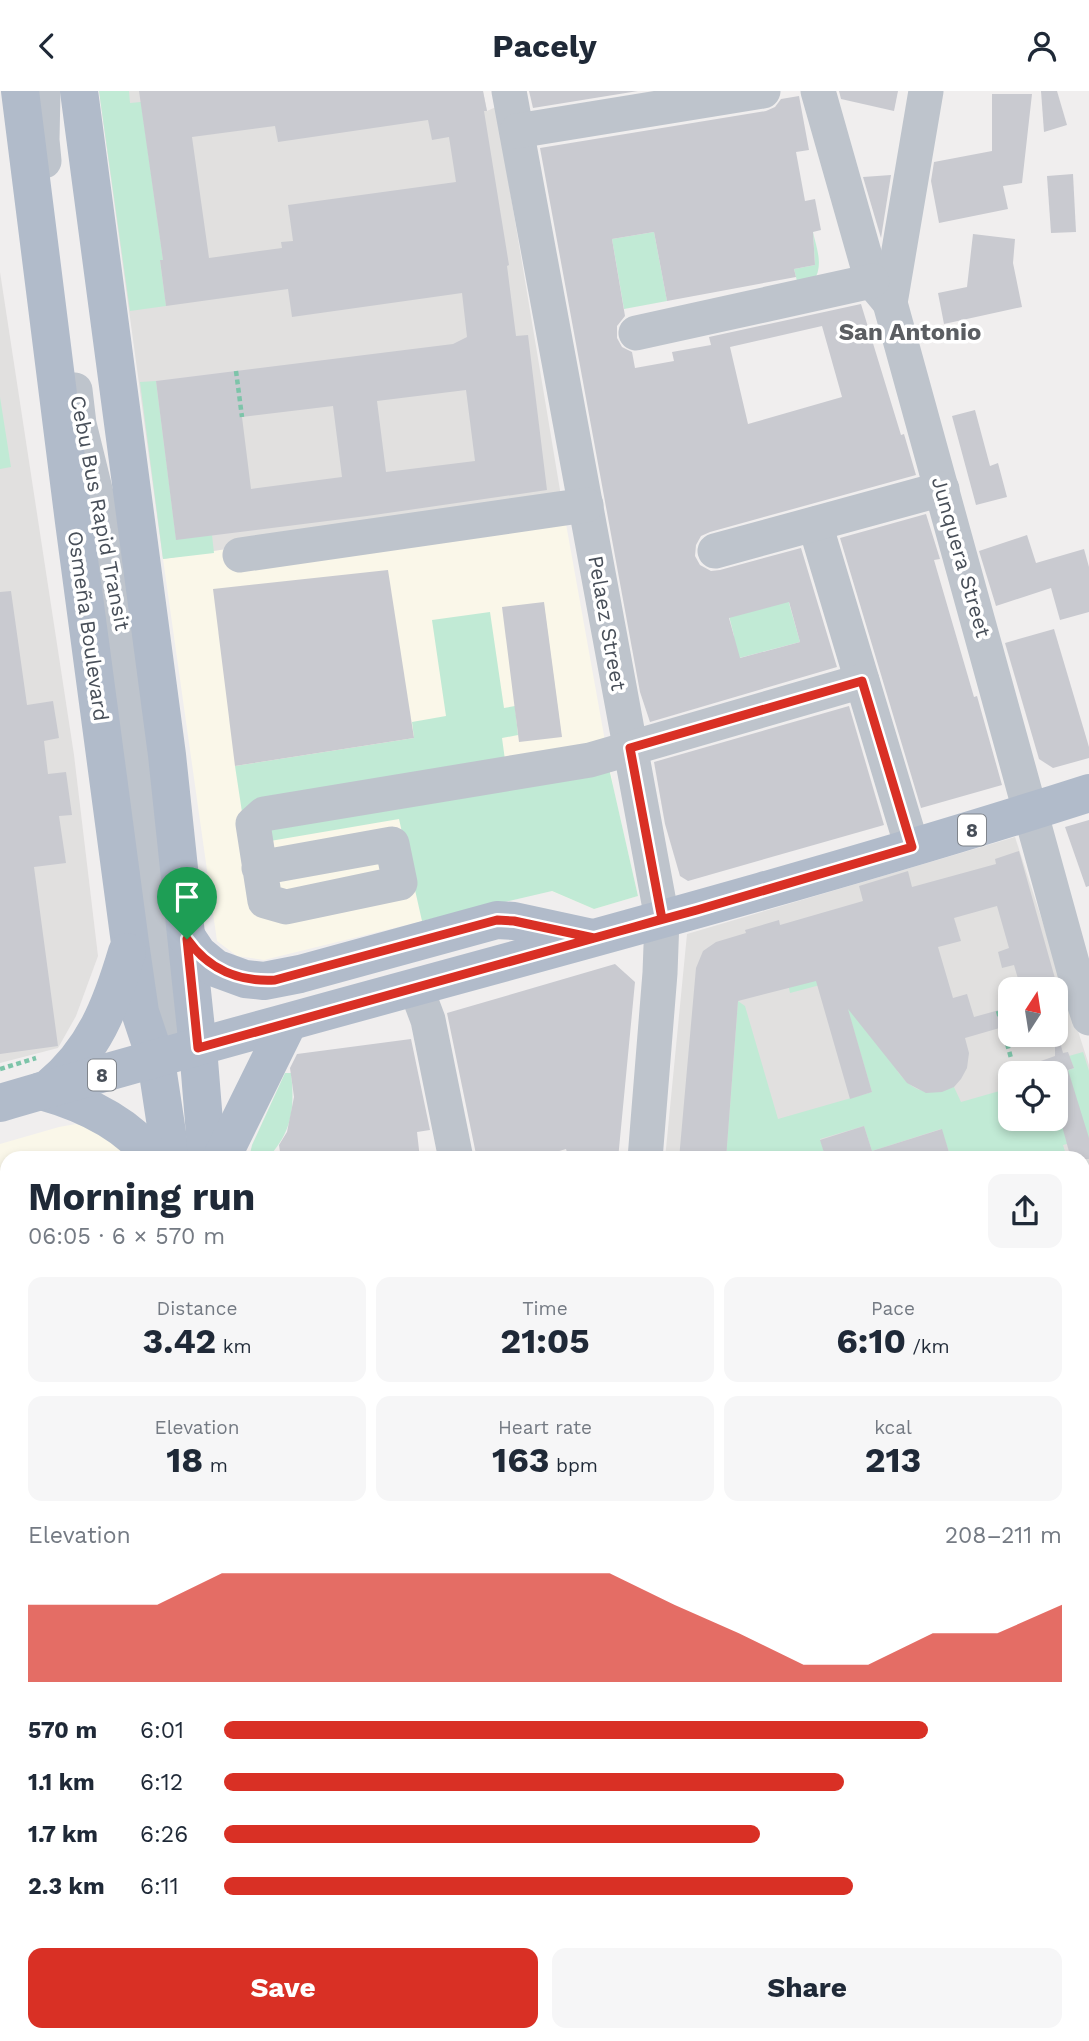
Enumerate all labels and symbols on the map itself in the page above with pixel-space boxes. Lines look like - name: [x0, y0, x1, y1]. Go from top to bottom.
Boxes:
- district label: San Antonio: [839, 318, 981, 346]
- street label: Cebu Bus Rapid Transit: [65, 393, 136, 633]
- street label: Junquera Street: [927, 474, 996, 640]
- street label: Osmeña Boulevard: [63, 529, 114, 723]
- street label: Pelaez Street: [583, 553, 632, 693]
- road number: 8: [958, 815, 986, 845]
- pin: [157, 867, 217, 939]
- north arrow: [998, 977, 1068, 1047]
- road number: 8: [88, 1059, 116, 1091]

